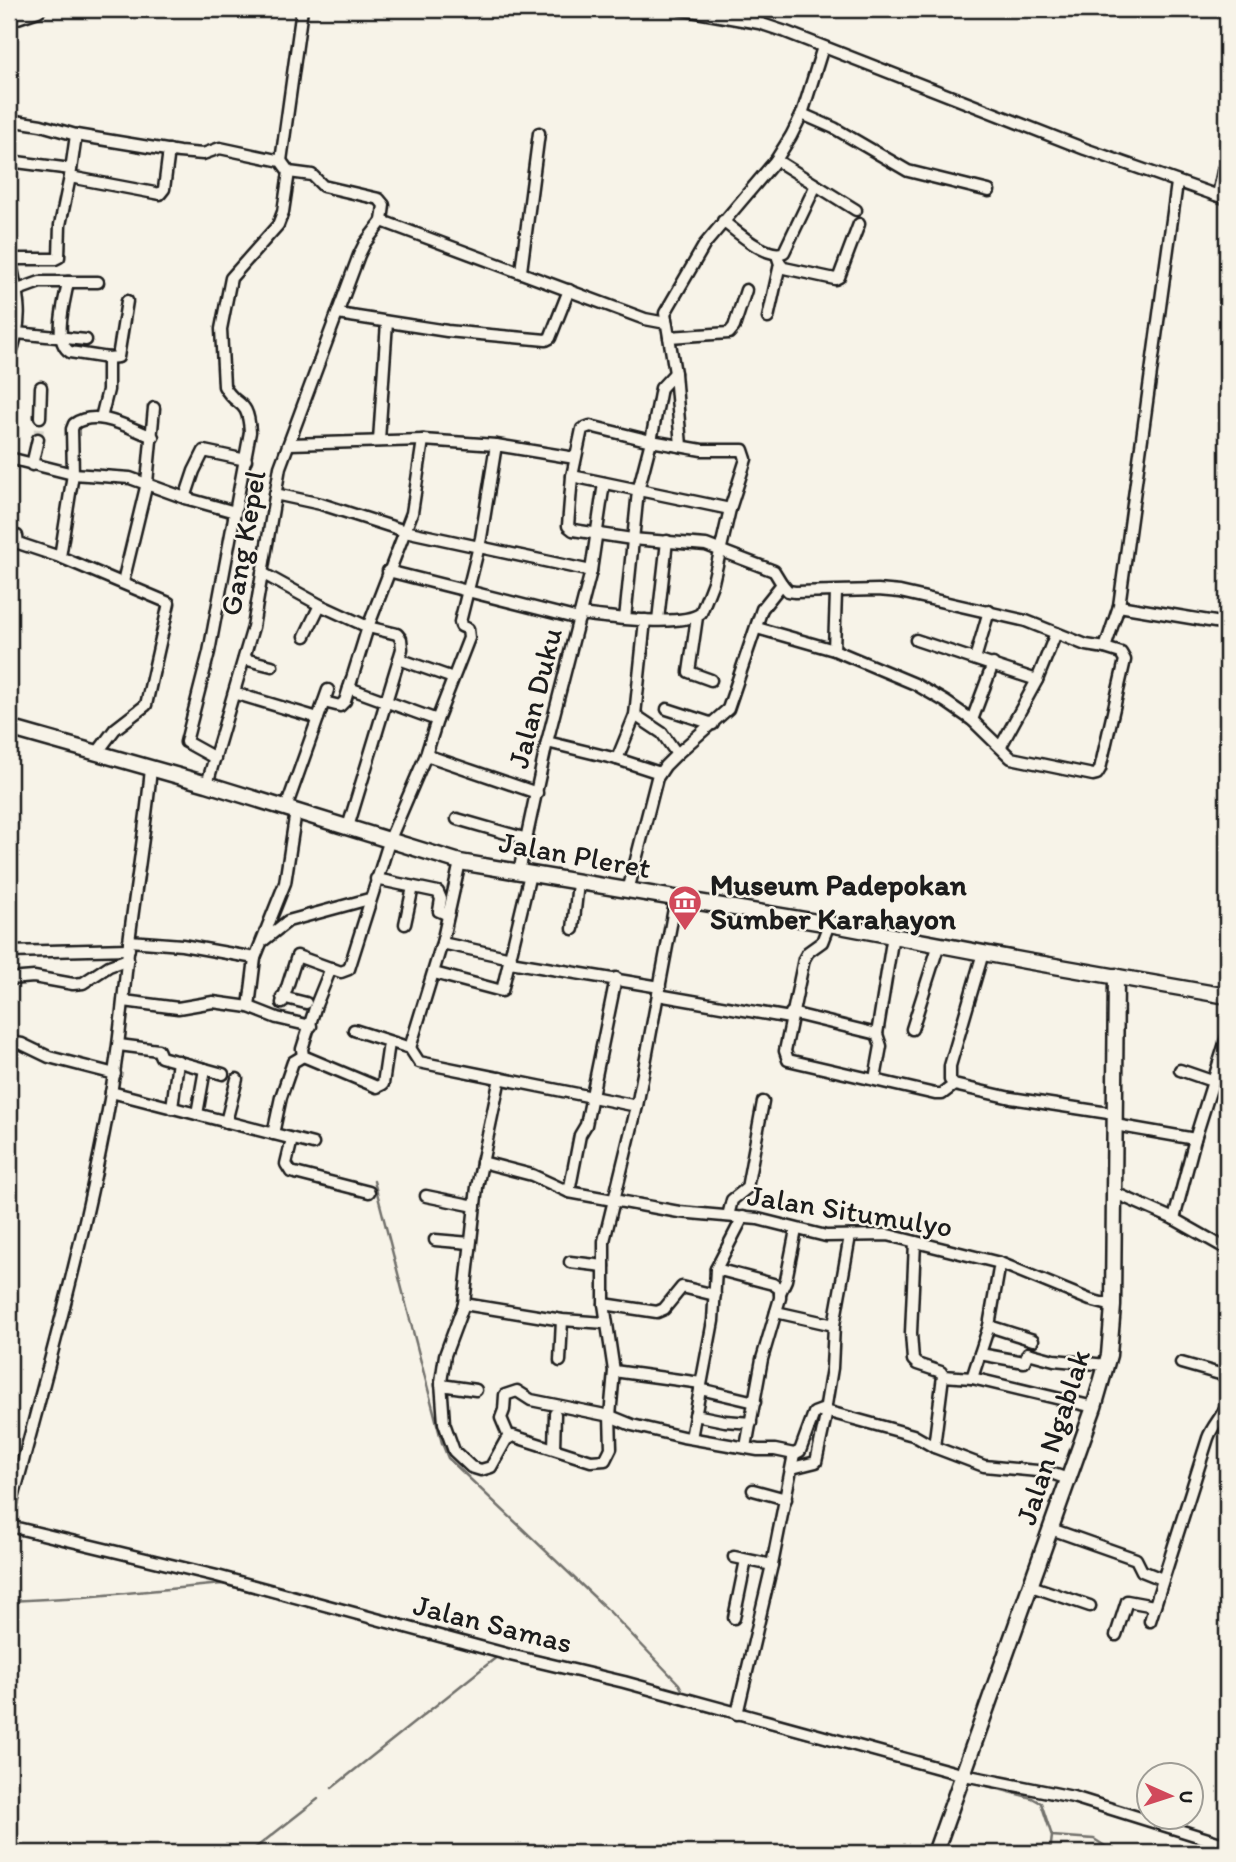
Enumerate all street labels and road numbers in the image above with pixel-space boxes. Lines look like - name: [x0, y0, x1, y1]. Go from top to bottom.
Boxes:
- street label: Gang Kepel: [212, 467, 274, 619]
- street label: Jalan Duku: [499, 624, 570, 772]
- street label: Jalan Pleret: [496, 823, 654, 886]
- street label: Jalan Situmulyo: [745, 1176, 955, 1245]
- street label: Jalan Ngablak: [1007, 1344, 1098, 1529]
- street label: Jalan Samas: [410, 1586, 576, 1661]

